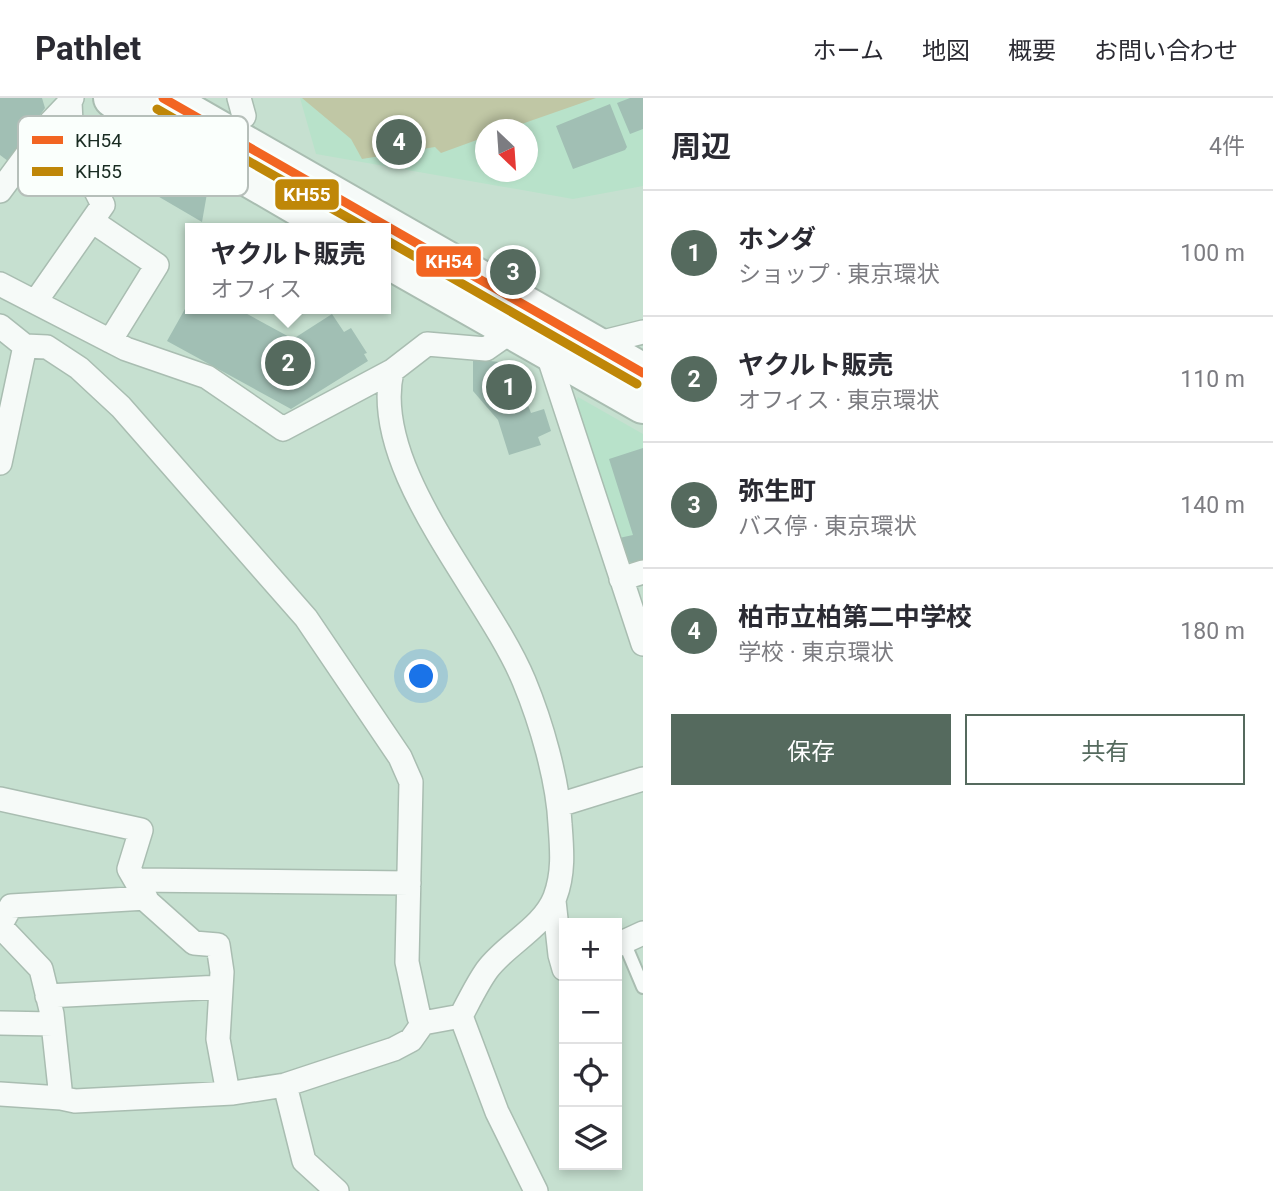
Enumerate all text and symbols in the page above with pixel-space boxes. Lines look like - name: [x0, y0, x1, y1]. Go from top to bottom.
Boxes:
- text: Pathlet: [35, 29, 141, 68]
- text: ホーム: [813, 37, 884, 65]
- text: 地図: [922, 37, 970, 65]
- text: 概要: [1008, 37, 1056, 65]
- text: お問い合わせ: [1094, 37, 1238, 65]
- legend: [18, 116, 248, 196]
- pin: 4: [376, 116, 422, 168]
- north arrow: [475, 119, 538, 182]
- text: KH54: [75, 129, 122, 152]
- text: 周辺: [671, 129, 731, 164]
- text: 4件: [1209, 133, 1245, 160]
- text: KH55: [75, 160, 122, 183]
- line badge: KH55: [274, 178, 340, 211]
- text: KH55: [283, 183, 331, 206]
- popup: [185, 223, 391, 314]
- text: ホンダ: [738, 224, 816, 254]
- text: ヤクルト販売: [210, 239, 366, 269]
- text: 1: [687, 240, 701, 267]
- text: 100 m: [1180, 240, 1245, 267]
- line badge: KH54: [415, 245, 482, 278]
- pin: 3: [490, 246, 536, 298]
- text: KH54: [425, 250, 473, 273]
- text: ショップ · 東京環状: [738, 261, 939, 288]
- text: オフィス: [210, 276, 302, 303]
- pin: 2: [265, 337, 311, 389]
- text: ヤクルト販売: [738, 350, 893, 380]
- pin: 1: [486, 361, 532, 413]
- text: 2: [687, 366, 701, 393]
- text: 110 m: [1180, 366, 1245, 393]
- text: オフィス · 東京環状: [738, 387, 939, 414]
- text: 弥生町: [738, 476, 816, 506]
- text: 3: [687, 492, 701, 519]
- text: 140 m: [1180, 492, 1245, 519]
- text: バス停 · 東京環状: [738, 513, 916, 540]
- text: 柏市立柏第二中学校: [738, 602, 972, 632]
- text: 4: [687, 618, 701, 645]
- text: 180 m: [1180, 618, 1245, 645]
- text: 学校 · 東京環状: [738, 639, 893, 666]
- your location: [404, 659, 438, 693]
- button: 保存: [671, 714, 951, 785]
- button: 共有: [965, 714, 1245, 785]
- map controls: [559, 918, 622, 1170]
- button: +: [559, 918, 622, 981]
- button: −: [559, 981, 622, 1044]
- button: locate: [559, 1044, 622, 1107]
- button: layers: [559, 1107, 622, 1170]

